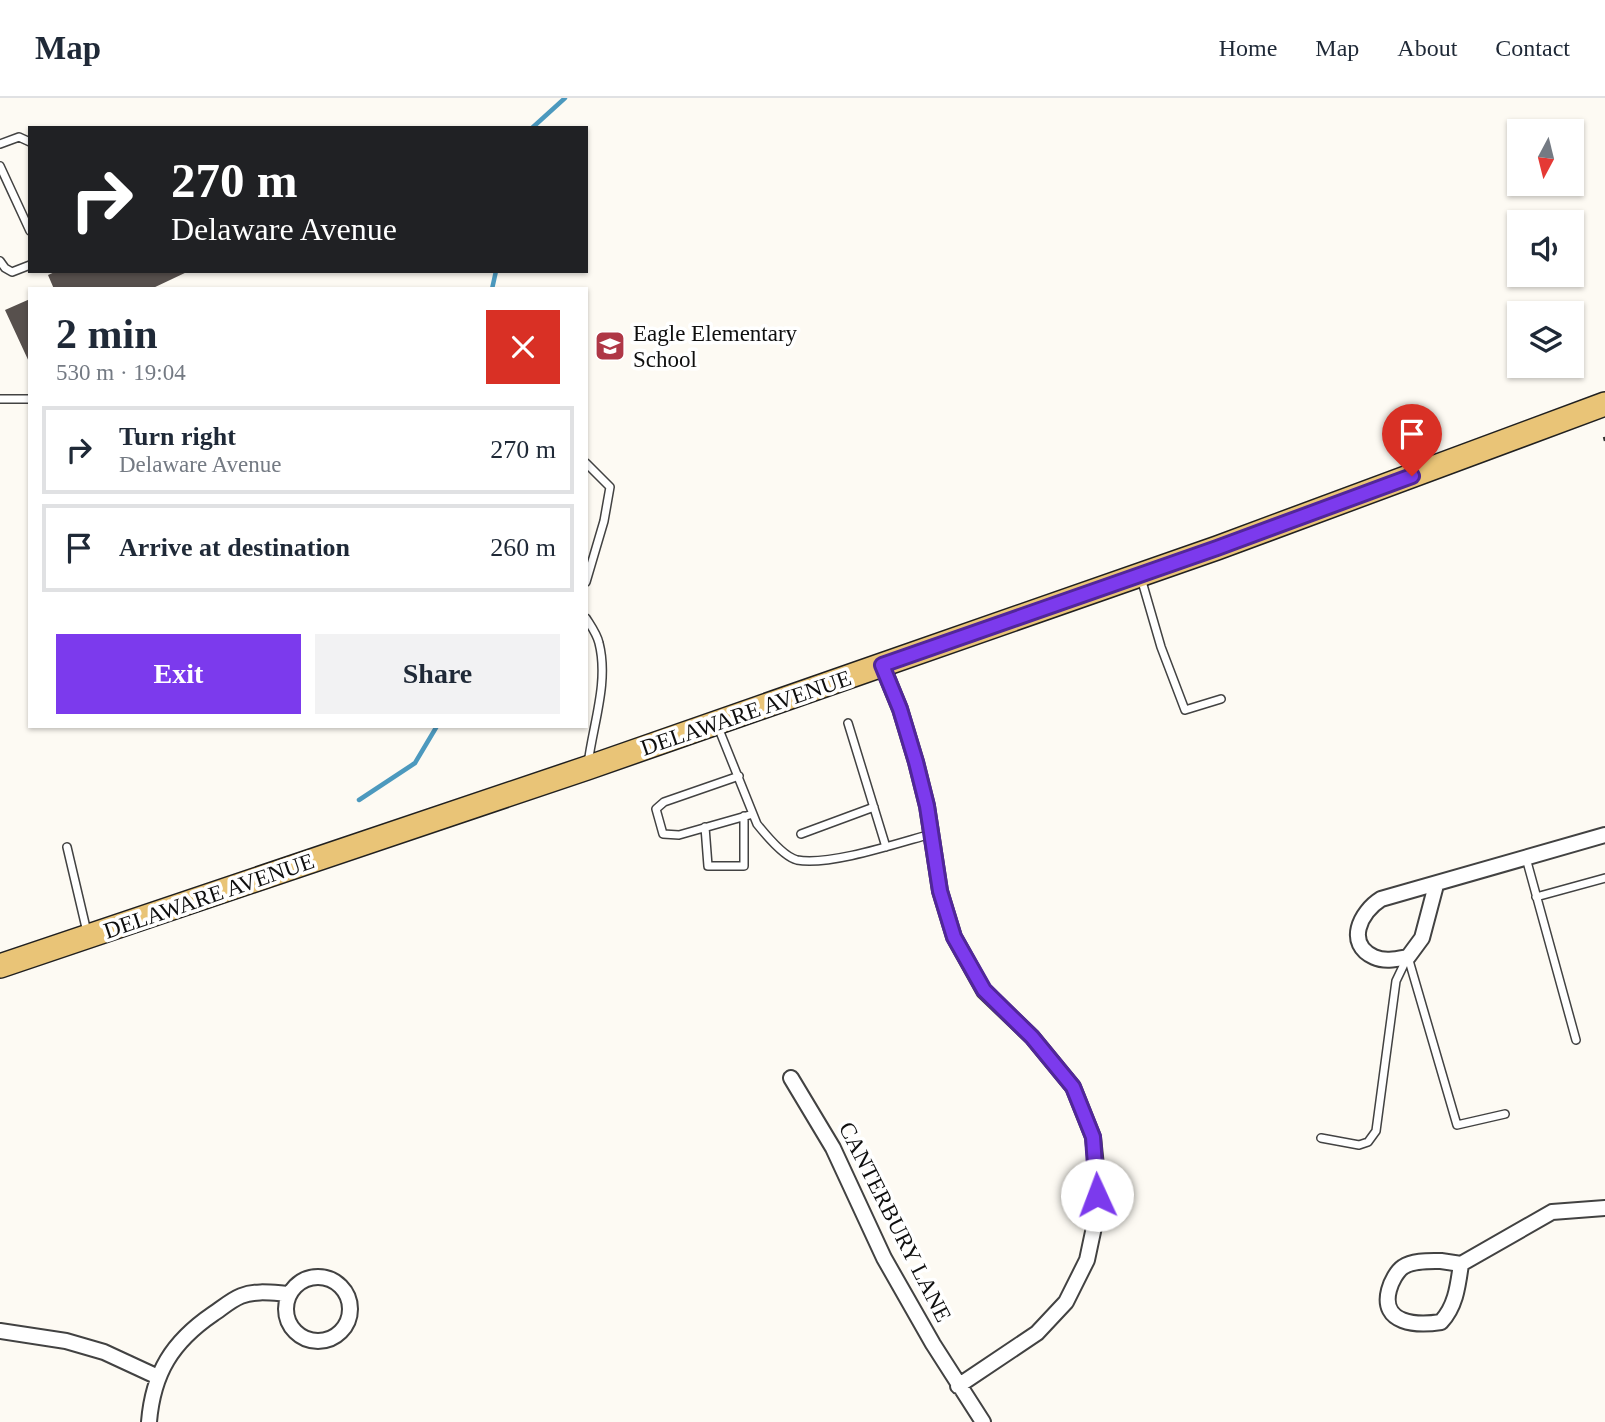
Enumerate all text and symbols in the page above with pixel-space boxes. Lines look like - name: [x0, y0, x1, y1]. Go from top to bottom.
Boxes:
- text: Map: [35, 30, 101, 66]
- text: Home: [1219, 35, 1277, 61]
- text: Map: [1315, 35, 1359, 61]
- text: About: [1397, 35, 1457, 61]
- text: Contact: [1495, 35, 1570, 61]
- north arrow: [1507, 119, 1584, 196]
- map controls: [1507, 119, 1584, 378]
- text: 270 m: [171, 153, 298, 208]
- icon: right: [56, 154, 147, 245]
- button: sound: [1507, 210, 1584, 287]
- text: Delaware Avenue: [171, 211, 397, 247]
- button: layers: [1507, 301, 1584, 378]
- button: close: [486, 310, 560, 384]
- text: 2 min: [56, 311, 158, 357]
- place label: Eagle Elementary School: [633, 321, 798, 372]
- school or university icon: Eagle Elementary School: [593, 329, 627, 363]
- text: 530 m · 19:04: [56, 360, 186, 385]
- pin: [1382, 404, 1442, 476]
- icon: arrive: [1393, 415, 1431, 453]
- text: Turn right: [119, 422, 236, 451]
- icon: right: [60, 431, 98, 469]
- text: 270 m: [490, 435, 556, 464]
- text: Delaware Avenue: [119, 452, 281, 477]
- icon: arrive: [60, 529, 98, 567]
- text: Arrive at destination: [119, 533, 350, 562]
- text: 260 m: [490, 533, 556, 562]
- button: Exit: [56, 634, 301, 714]
- button: Share: [315, 634, 560, 714]
- street label: DELAWARE AVENUE: [638, 665, 854, 761]
- street label: DELAWARE AVENUE: [101, 848, 317, 944]
- street label: CANTERBURY LANE: [834, 1118, 956, 1326]
- position arrow: [1060, 1158, 1134, 1232]

